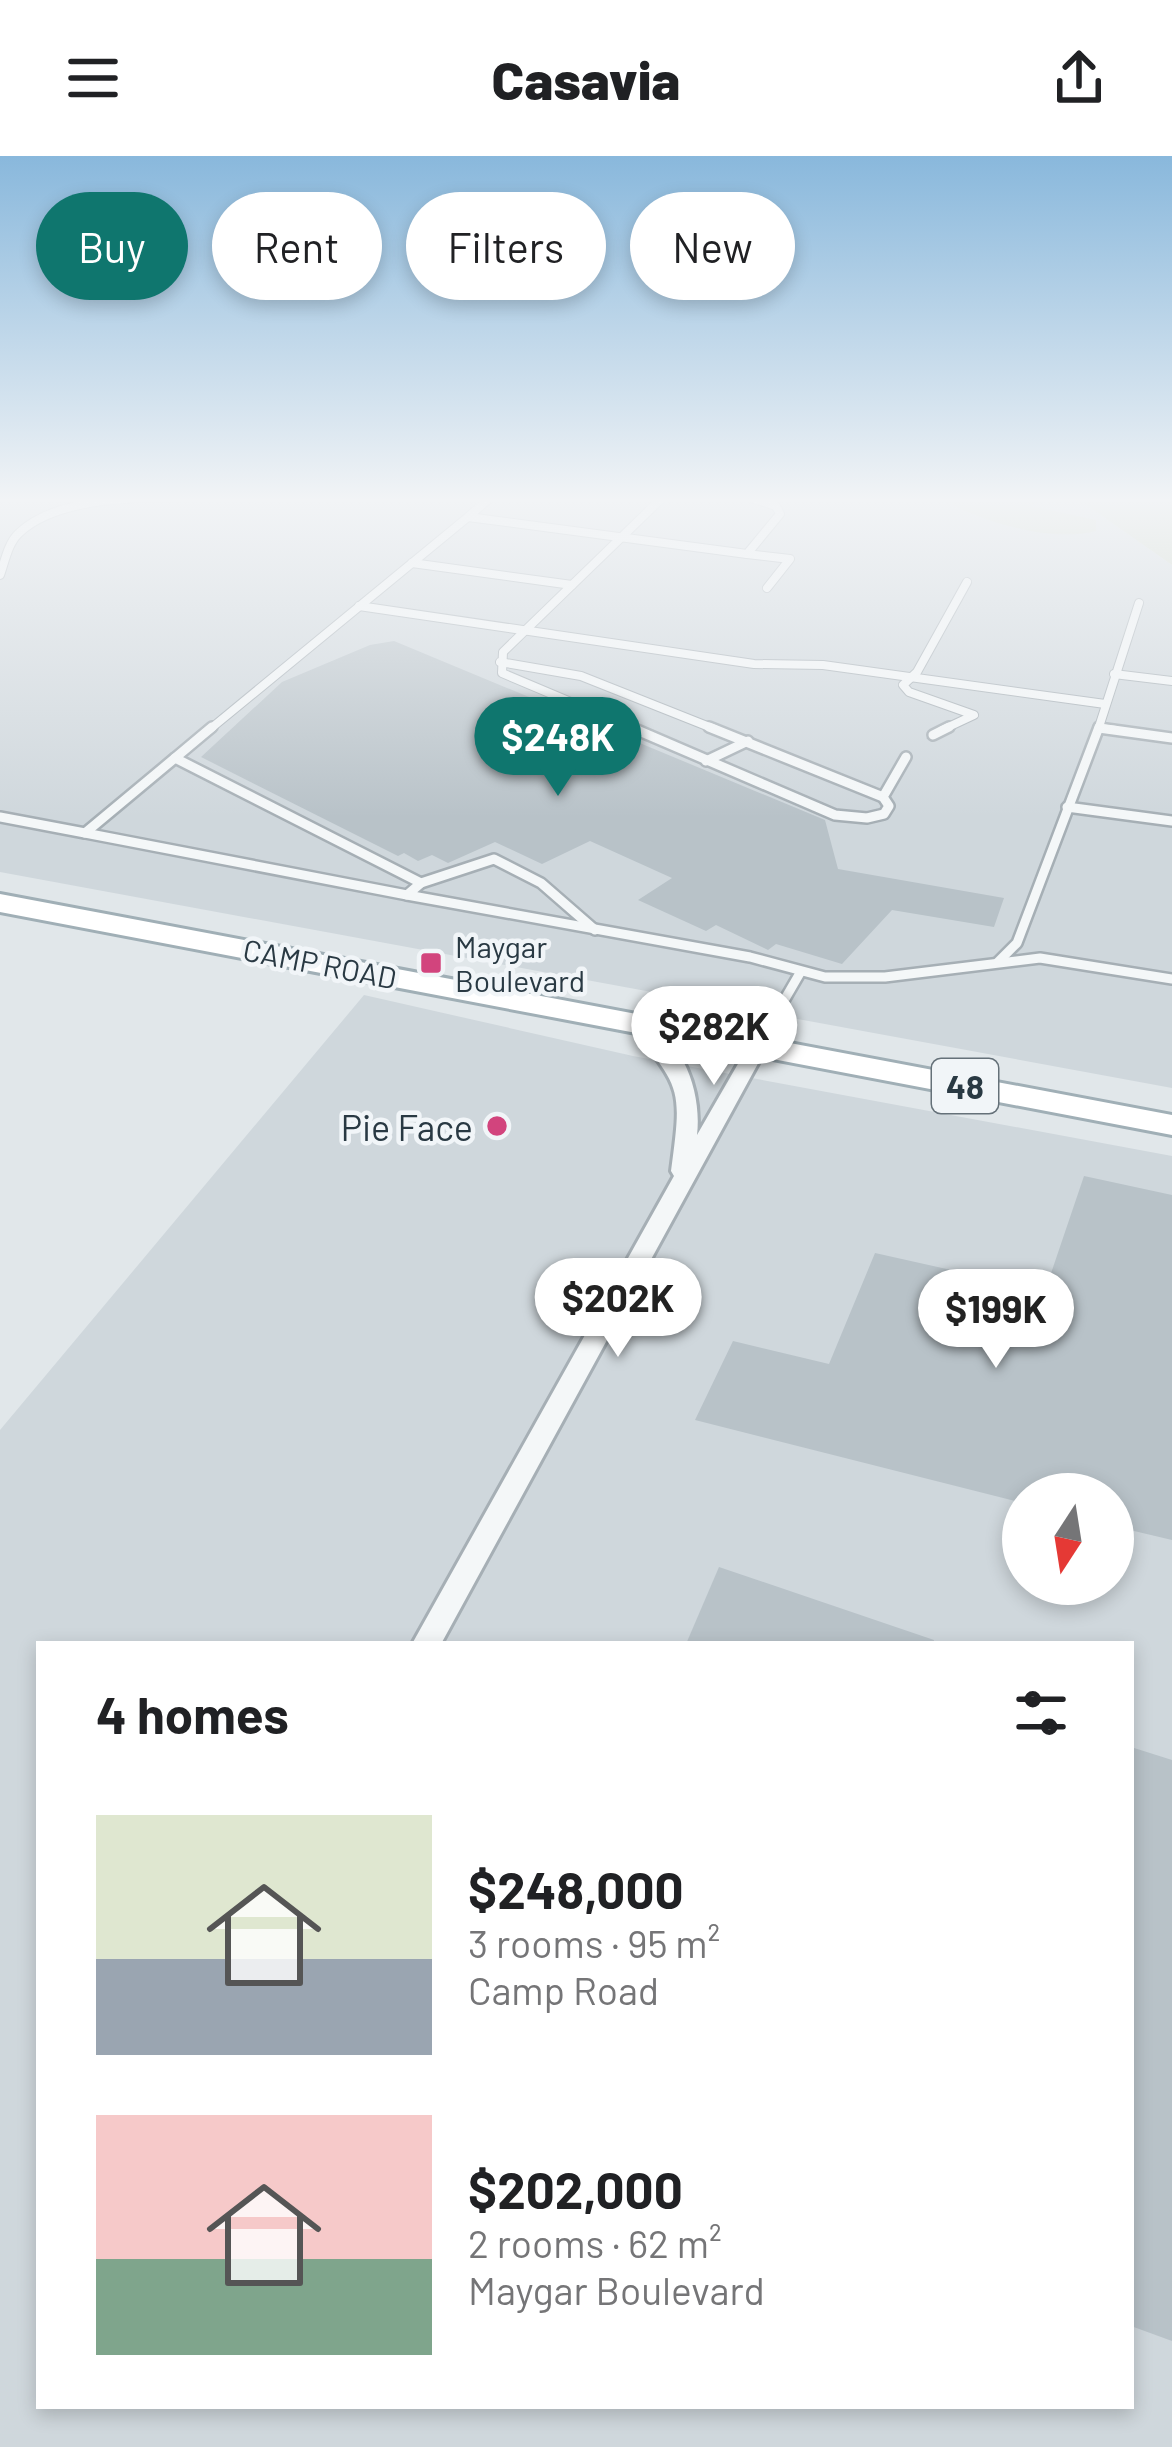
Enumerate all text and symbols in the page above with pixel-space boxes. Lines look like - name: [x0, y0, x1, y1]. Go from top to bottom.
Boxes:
- icon: menu: [60, 45, 126, 111]
- icon: share: [1046, 45, 1112, 111]
- text: Casavia: [492, 46, 680, 111]
- chip: Buy: [36, 192, 188, 300]
- chip: Rent: [212, 192, 382, 300]
- chip: Filters: [406, 192, 606, 300]
- chip: New: [630, 192, 795, 300]
- pin: $248K: [474, 697, 642, 799]
- text: $248K: [501, 712, 615, 759]
- place label: Maygar Boulevard: [455, 928, 585, 998]
- street label: CAMP ROAD: [240, 931, 400, 995]
- marker: Maygar Boulevard: [418, 950, 444, 976]
- pin: $282K: [630, 986, 798, 1088]
- text: $282K: [658, 1001, 770, 1048]
- road number: 48: [932, 1059, 998, 1113]
- place label: Pie Face: [341, 1105, 473, 1148]
- marker: Pie Face: [484, 1113, 510, 1139]
- pin: $202K: [534, 1258, 702, 1360]
- pin: $199K: [912, 1269, 1080, 1371]
- text: $202K: [562, 1273, 674, 1320]
- text: $199K: [945, 1284, 1047, 1331]
- north arrow: [1002, 1473, 1134, 1605]
- map controls: [1002, 1473, 1134, 1605]
- icon: filters: [1008, 1680, 1074, 1746]
- text: 4 homes: [96, 1683, 289, 1744]
- text: $248,000: [468, 1858, 684, 1919]
- icon: home: [192, 1863, 336, 2007]
- text: 3 rooms · 95 m²: [468, 1919, 720, 1966]
- text: Camp Road: [468, 1966, 659, 2013]
- text: $202,000: [468, 2158, 683, 2219]
- icon: home: [192, 2163, 336, 2307]
- text: 2 rooms · 62 m²: [468, 2219, 722, 2266]
- text: Maygar Boulevard: [468, 2266, 765, 2313]

